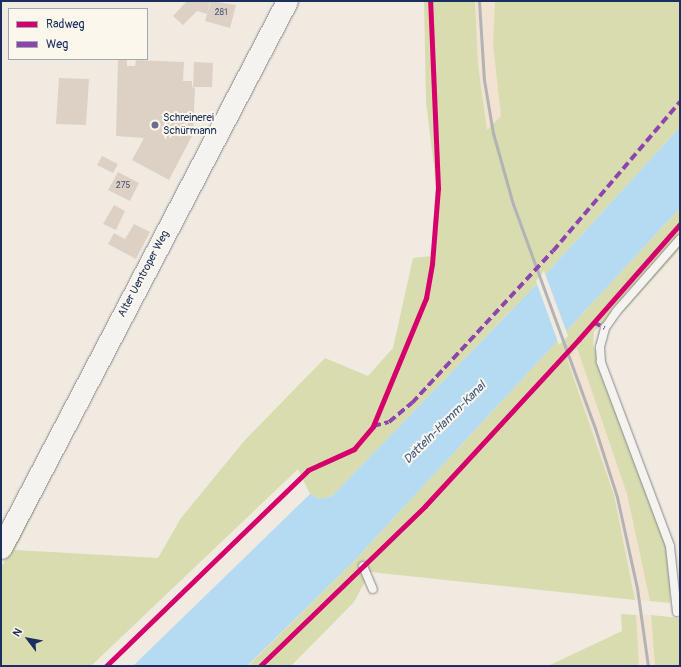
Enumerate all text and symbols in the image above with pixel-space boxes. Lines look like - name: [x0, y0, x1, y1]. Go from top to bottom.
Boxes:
- legend: [8, 8, 148, 60]
- house number: 281: [214, 8, 228, 18]
- text: Radweg: [46, 17, 84, 32]
- text: Weg: [46, 37, 68, 52]
- place label: Schreinerei Schürmann: [163, 112, 217, 138]
- marker: Schreinerei Schürmann: [150, 120, 160, 130]
- house number: 275: [116, 181, 130, 191]
- street label: Alter Uentroper Weg: [116, 229, 172, 319]
- water label: Datteln-Hamm-Kanal: [401, 379, 489, 467]
- north arrow: [8, 619, 48, 659]
- text: N: [10, 626, 25, 639]

